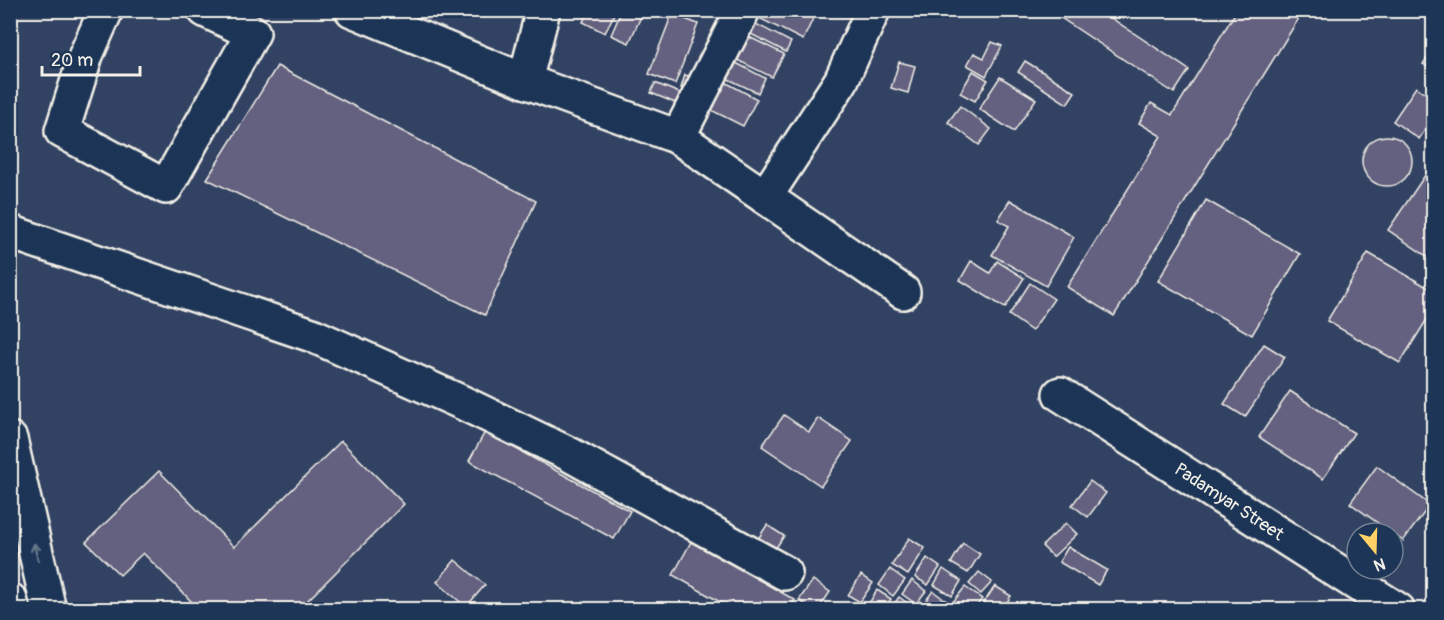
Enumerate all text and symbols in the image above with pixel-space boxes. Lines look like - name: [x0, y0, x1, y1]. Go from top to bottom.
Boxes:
- scale bar: [42, 39, 140, 77]
- text: 20 m: [51, 49, 93, 72]
- street label: Padamyar Street: [1170, 458, 1289, 546]
- north arrow: [1345, 521, 1405, 581]
- one-way arrow: [30, 543, 41, 563]
- text: N: [1371, 553, 1388, 576]

